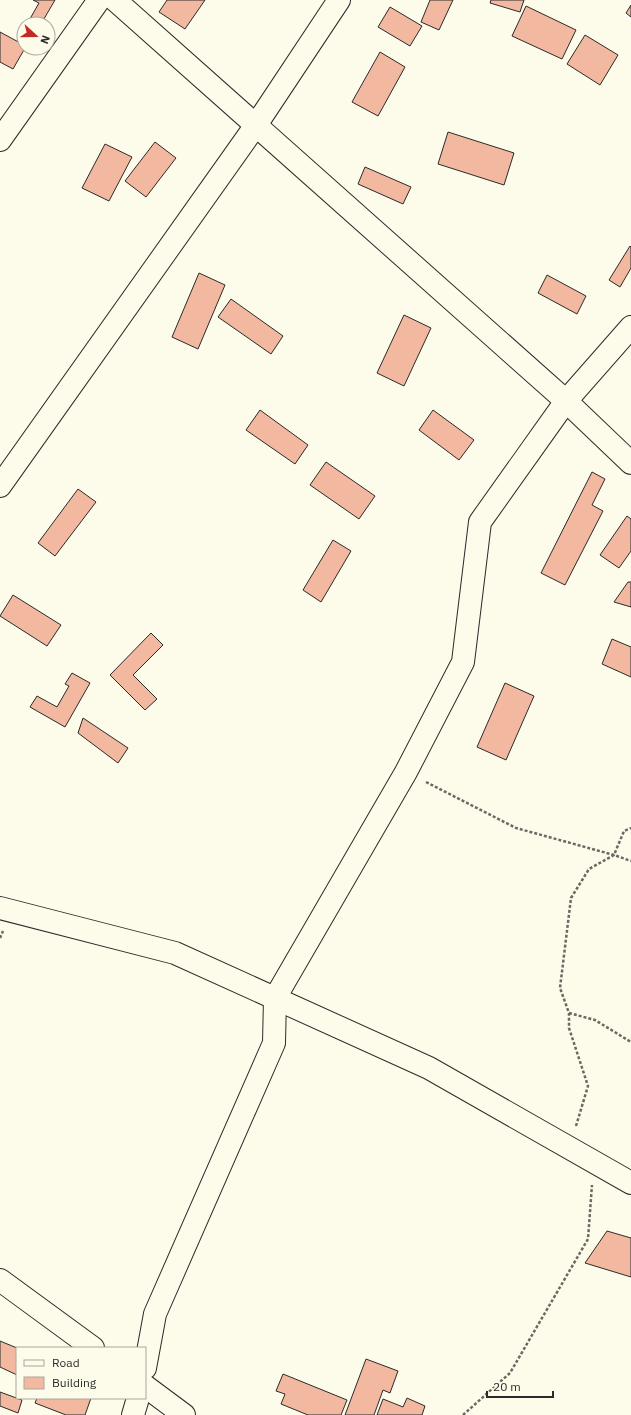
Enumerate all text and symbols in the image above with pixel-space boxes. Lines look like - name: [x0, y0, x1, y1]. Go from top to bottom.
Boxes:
- north arrow: [16, 16, 56, 56]
- text: N: [37, 33, 53, 46]
- legend: [16, 1347, 146, 1399]
- text: Road: [52, 1355, 80, 1370]
- scale bar: [487, 1373, 553, 1399]
- text: Building: [52, 1375, 97, 1390]
- text: 20 m: [493, 1379, 521, 1394]

